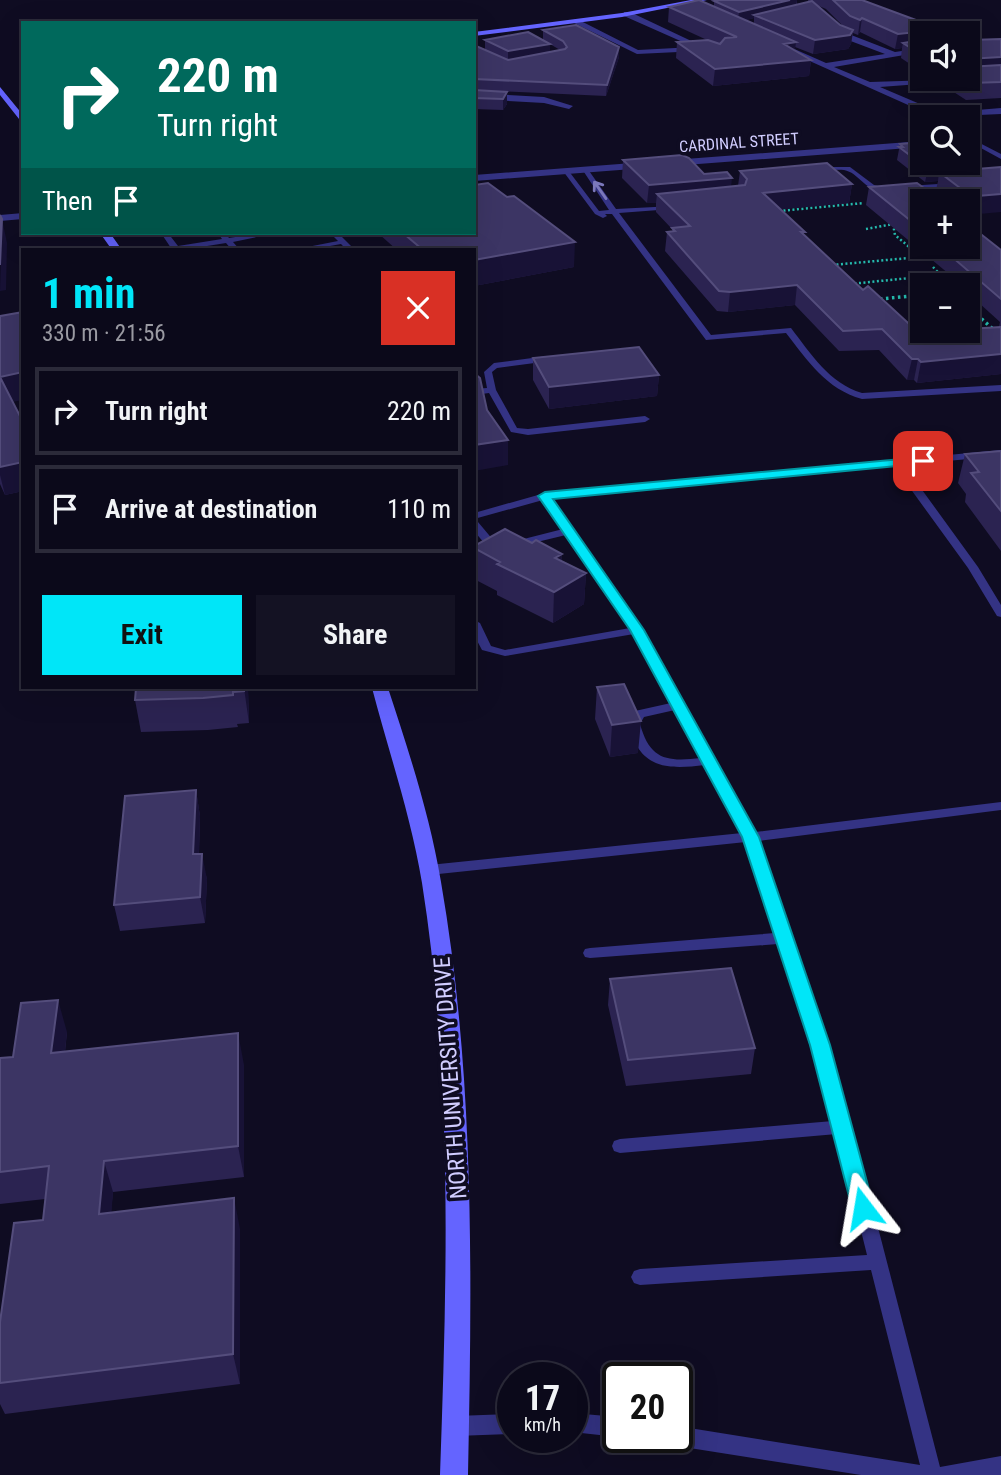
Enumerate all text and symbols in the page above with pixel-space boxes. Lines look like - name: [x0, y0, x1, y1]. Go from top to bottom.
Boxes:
- map controls: [910, 21, 980, 343]
- button: sound: [910, 21, 980, 91]
- text: 220 m: [157, 47, 279, 104]
- icon: right: [42, 49, 133, 140]
- button: search: [910, 105, 980, 175]
- text: Turn right: [157, 106, 278, 144]
- street label: CARDINAL STREET: [679, 129, 800, 156]
- one-way arrow: [593, 181, 607, 201]
- icon: arrive: [107, 182, 145, 220]
- text: Then: [42, 186, 93, 216]
- button: +: [910, 189, 980, 259]
- text: 1 min: [42, 269, 135, 318]
- button: close: [381, 271, 455, 345]
- button: −: [910, 273, 980, 343]
- text: 330 m · 21:56: [42, 320, 166, 347]
- icon: right: [46, 392, 84, 430]
- text: Turn right: [105, 396, 207, 426]
- text: 220 m: [387, 396, 451, 426]
- pin: [893, 431, 953, 491]
- icon: arrive: [904, 442, 942, 480]
- icon: arrive: [46, 490, 84, 528]
- text: Arrive at destination: [105, 494, 317, 524]
- text: 110 m: [387, 494, 451, 524]
- button: Exit: [42, 595, 242, 675]
- button: Share: [256, 595, 455, 675]
- street label: NORTH UNIVERSITY DRIVE: [429, 956, 472, 1200]
- position arrow: [826, 1171, 900, 1245]
- speed limit sign: 20: [602, 1362, 693, 1453]
- text: 17: [525, 1378, 560, 1419]
- text: km/h: [524, 1414, 561, 1435]

